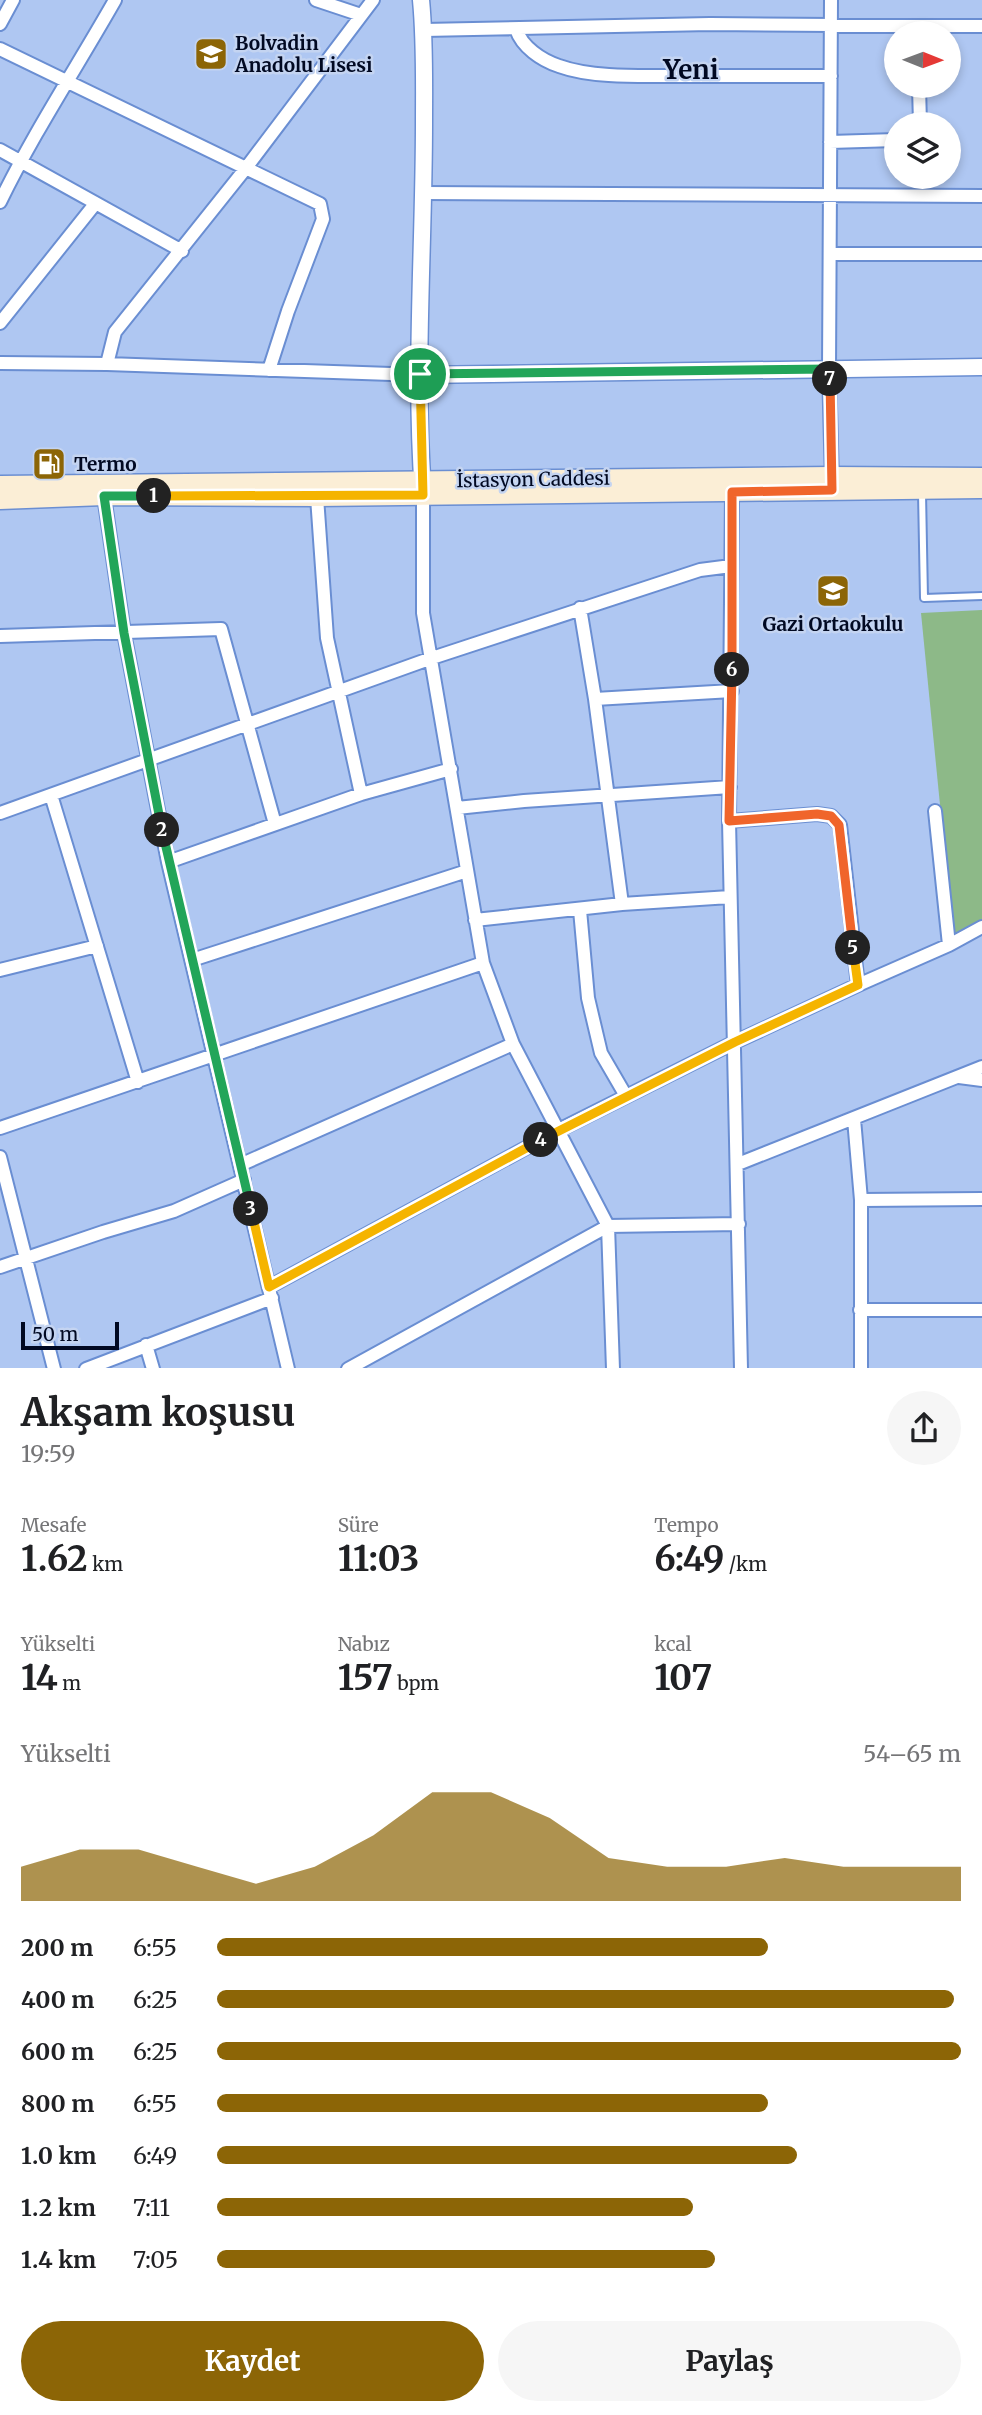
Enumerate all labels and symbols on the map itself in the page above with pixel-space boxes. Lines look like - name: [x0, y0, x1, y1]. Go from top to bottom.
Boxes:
- north arrow: [884, 21, 961, 98]
- place label: Bolvadin Anadolu Lisesi: [234, 31, 373, 77]
- school or university icon: Bolvadin Anadolu Lisesi: [192, 35, 230, 73]
- district label: Yeni: [662, 53, 719, 86]
- pin: [390, 344, 450, 404]
- pin: 7: [812, 362, 848, 396]
- fuel station icon: Termo: [30, 445, 68, 483]
- place label: Termo: [74, 452, 137, 476]
- street label: İstasyon Caddesi: [456, 466, 610, 492]
- pin: 1: [136, 478, 172, 514]
- school or university icon: Gazi Ortaokulu: [814, 572, 852, 610]
- place label: Gazi Ortaokulu: [763, 612, 903, 636]
- pin: 6: [714, 652, 750, 688]
- pin: 2: [144, 812, 180, 848]
- pin: 5: [836, 930, 870, 965]
- pin: 4: [524, 1122, 558, 1158]
- pin: 3: [233, 1192, 268, 1226]
- scale bar: [21, 1320, 119, 1351]

